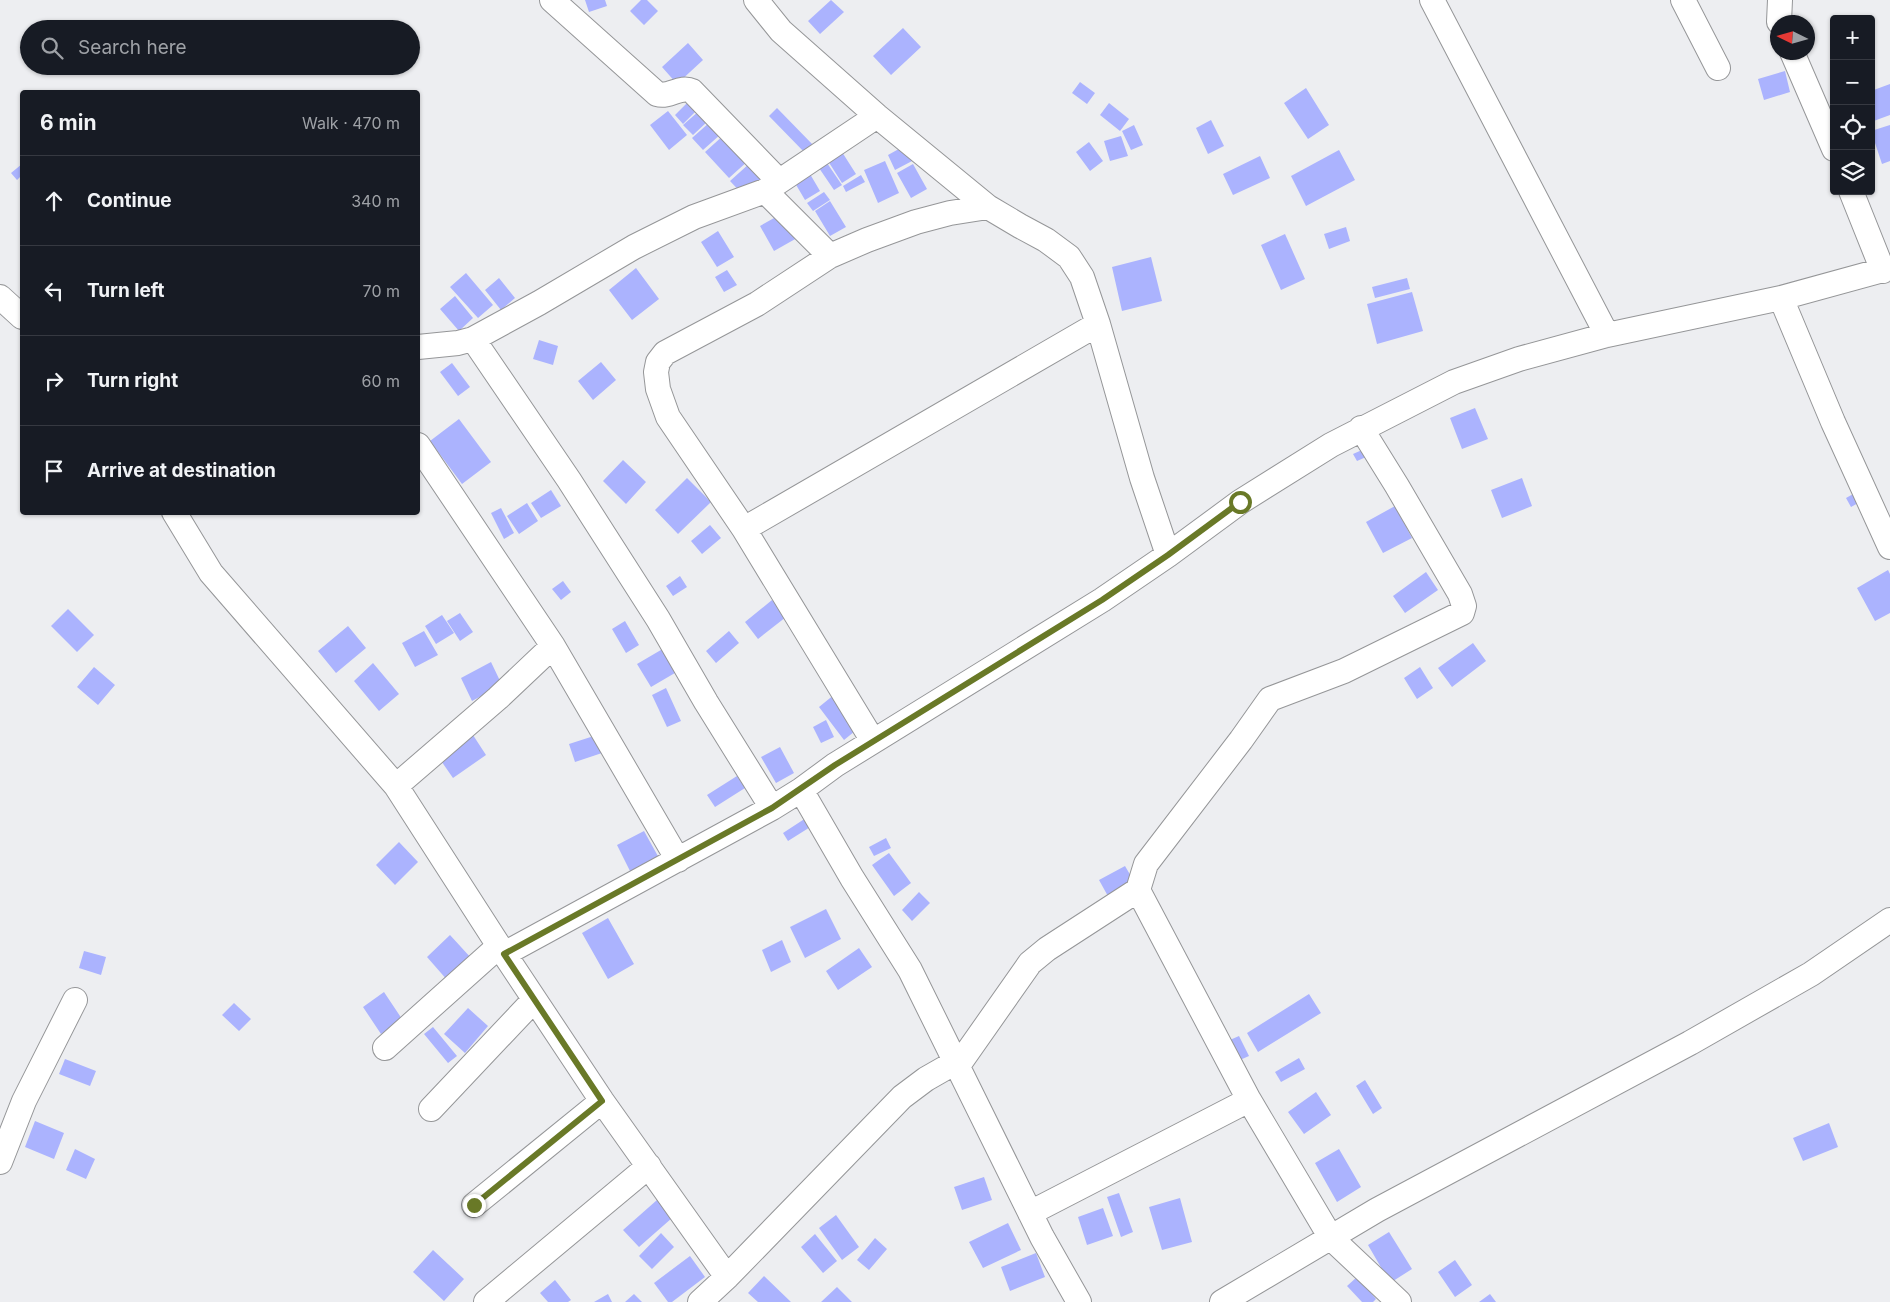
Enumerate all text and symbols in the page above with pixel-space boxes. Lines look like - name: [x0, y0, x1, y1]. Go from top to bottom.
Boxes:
- north arrow: [1770, 15, 1815, 60]
- map controls: [1830, 15, 1875, 195]
- button: +: [1830, 15, 1875, 60]
- search box: [20, 20, 420, 75]
- icon: search: [38, 34, 66, 62]
- text: Search here: [78, 36, 187, 59]
- button: −: [1830, 60, 1875, 105]
- button: locate: [1830, 105, 1875, 150]
- text: 6 min: [40, 110, 97, 135]
- text: Walk · 470 m: [302, 113, 400, 133]
- button: layers: [1830, 150, 1875, 195]
- icon: ahead: [40, 187, 68, 215]
- text: Continue: [87, 189, 172, 212]
- text: 340 m: [351, 191, 400, 211]
- icon: left: [40, 277, 68, 305]
- text: Turn left: [87, 279, 165, 302]
- text: 70 m: [363, 281, 400, 301]
- icon: right: [40, 367, 68, 395]
- text: Turn right: [87, 369, 178, 392]
- text: 60 m: [361, 371, 400, 391]
- icon: arrive: [40, 457, 68, 485]
- text: Arrive at destination: [87, 459, 276, 482]
- route start: [1229, 491, 1252, 514]
- route end: [463, 1194, 486, 1217]

